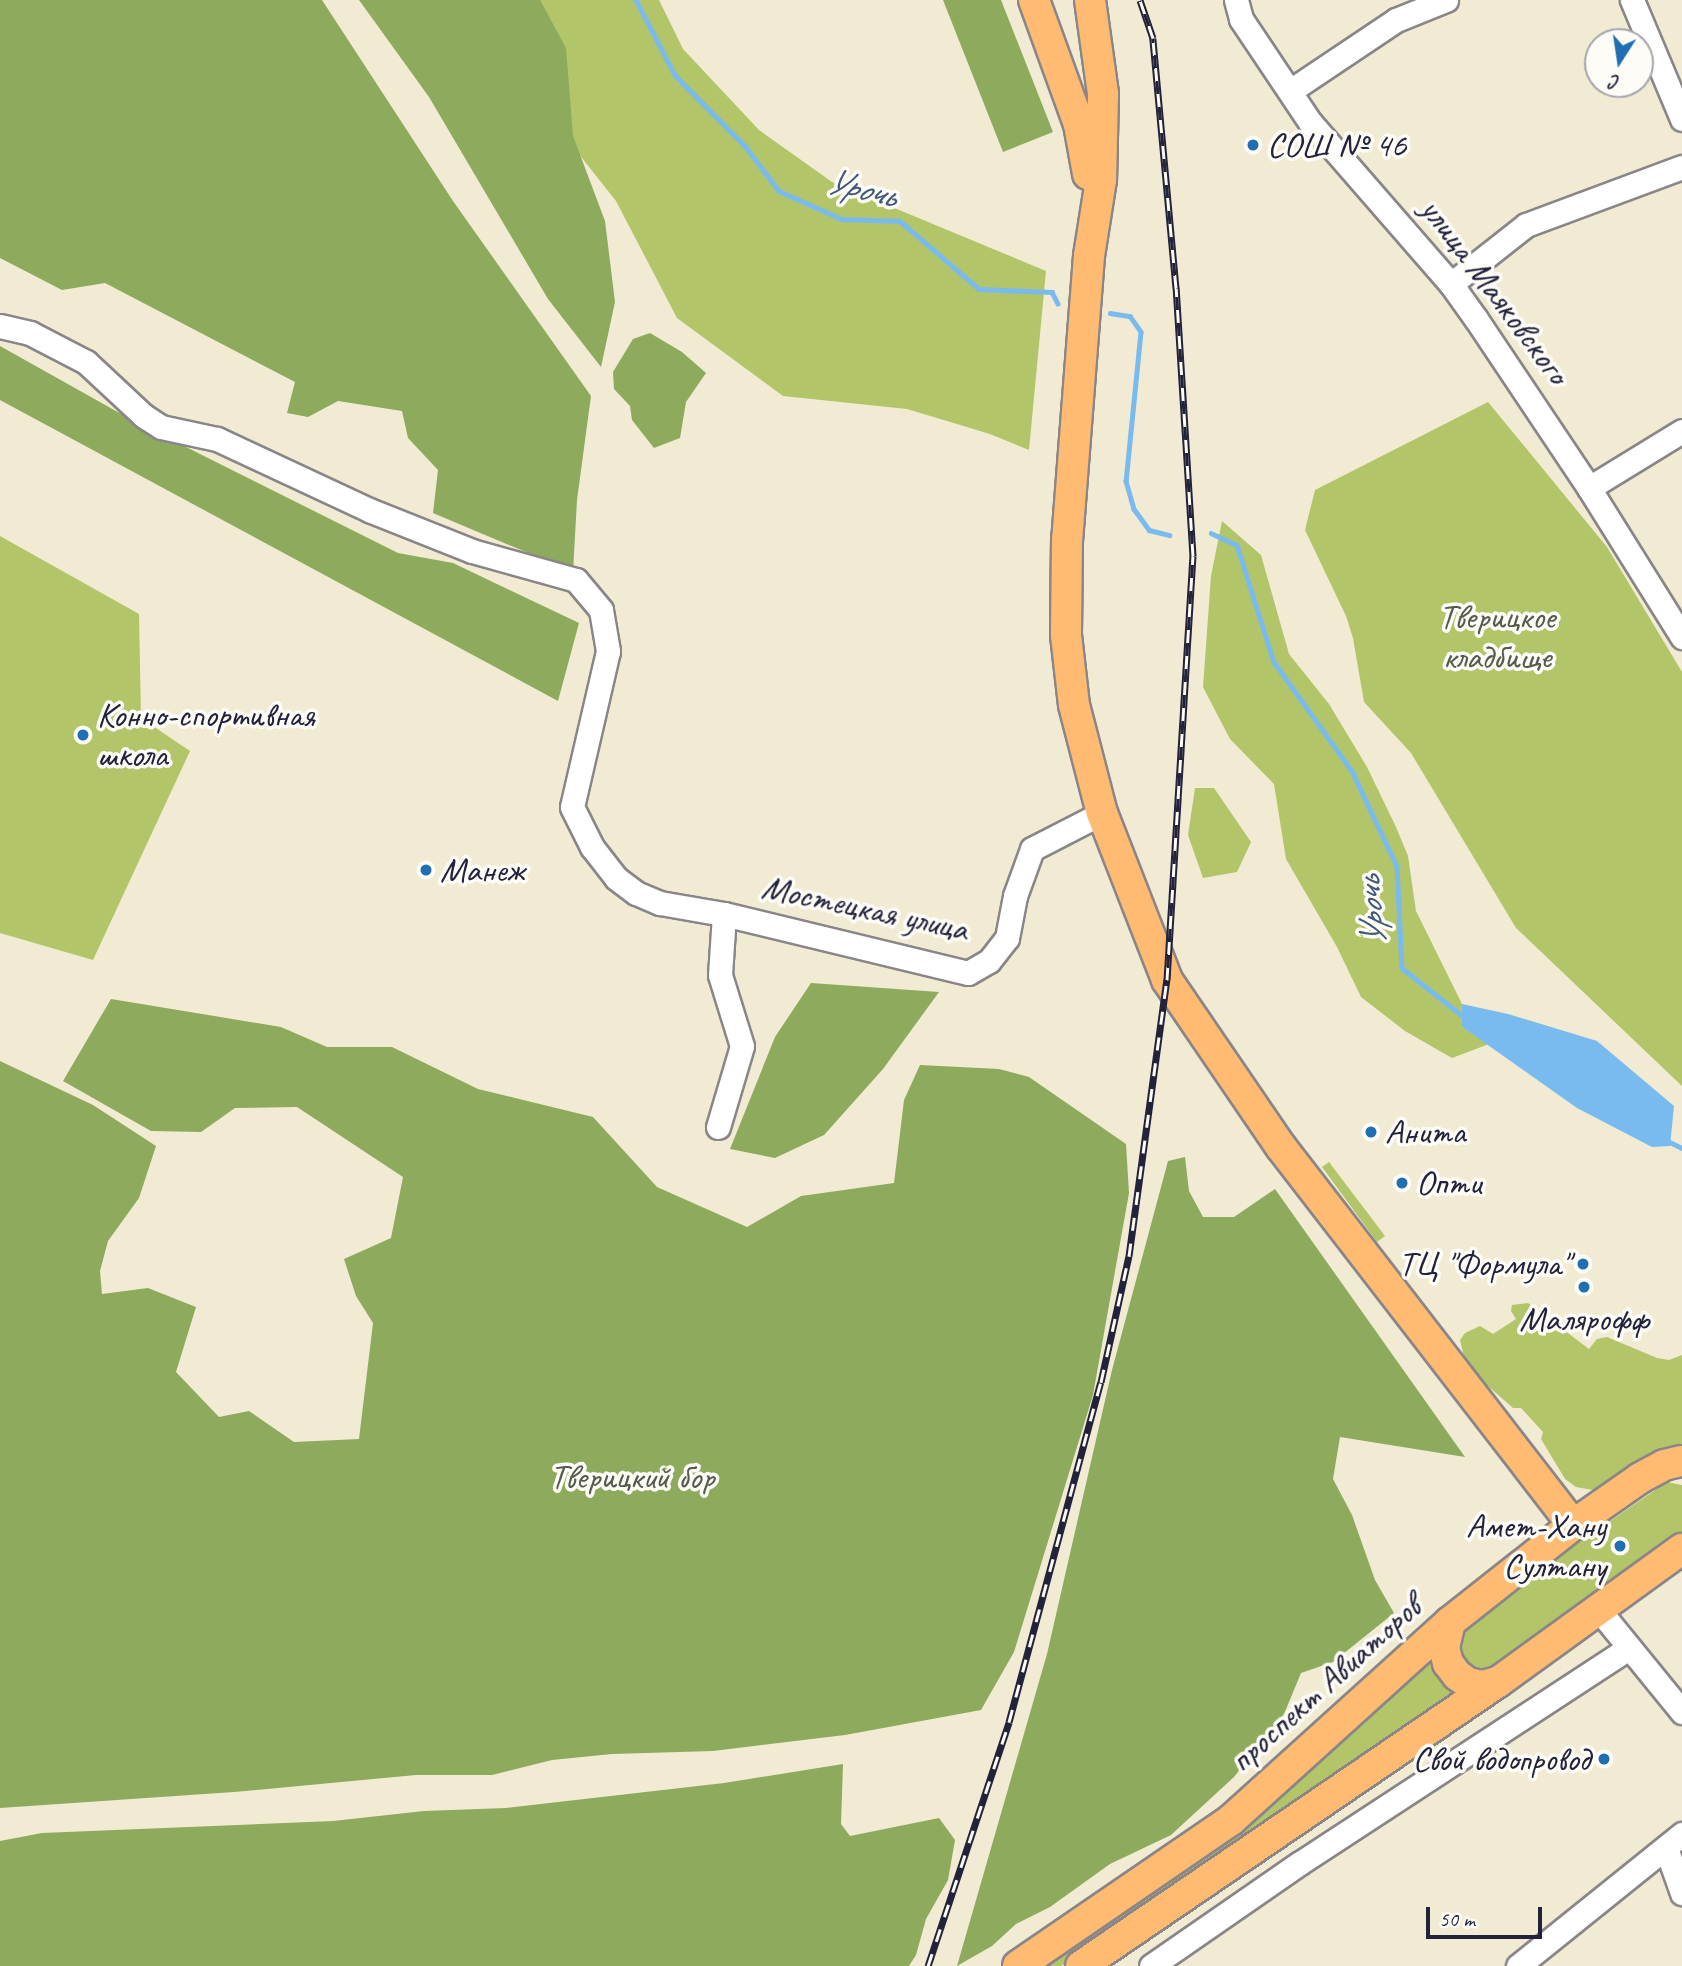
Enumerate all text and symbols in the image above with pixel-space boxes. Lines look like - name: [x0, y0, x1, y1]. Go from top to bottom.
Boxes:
- north arrow: [1584, 28, 1654, 98]
- text: С: [1608, 69, 1622, 94]
- place label: СОШ № 46: [1267, 124, 1406, 166]
- marker: СОШ № 46: [1245, 137, 1261, 153]
- water label: Урочь: [822, 159, 900, 217]
- street label: улица Маяковского: [1411, 189, 1579, 393]
- park label: Тверицкое кладбище: [1439, 596, 1555, 678]
- place label: Конно-спортивная школа: [97, 694, 315, 776]
- marker: Конно-спортивная школа: [75, 727, 91, 743]
- place label: Манеж: [440, 849, 524, 891]
- marker: Манеж: [418, 862, 434, 878]
- street label: Мостецкая улица: [757, 865, 973, 951]
- water label: Урочь: [1346, 875, 1396, 949]
- place label: Анита: [1385, 1111, 1465, 1153]
- marker: Анита: [1363, 1124, 1379, 1140]
- place label: Опти: [1416, 1162, 1481, 1204]
- marker: Опти: [1394, 1175, 1410, 1191]
- place label: ТЦ "Формула": [1399, 1243, 1569, 1285]
- marker: ТЦ "Формула": [1575, 1256, 1591, 1272]
- marker: Малярофф: [1576, 1279, 1592, 1295]
- place label: Малярофф: [1519, 1298, 1649, 1340]
- park label: Тверицкий бор: [550, 1456, 714, 1498]
- place label: Амет-Хану Султану: [1466, 1505, 1606, 1587]
- marker: Амет-Хану Султану: [1612, 1538, 1628, 1554]
- street label: проспект Авиаторов: [1221, 1587, 1429, 1781]
- place label: Свой водопровод: [1412, 1738, 1590, 1780]
- marker: Свой водопровод: [1596, 1751, 1612, 1767]
- scale bar: [1430, 1892, 1546, 1936]
- text: 50 m: [1439, 1906, 1475, 1932]

